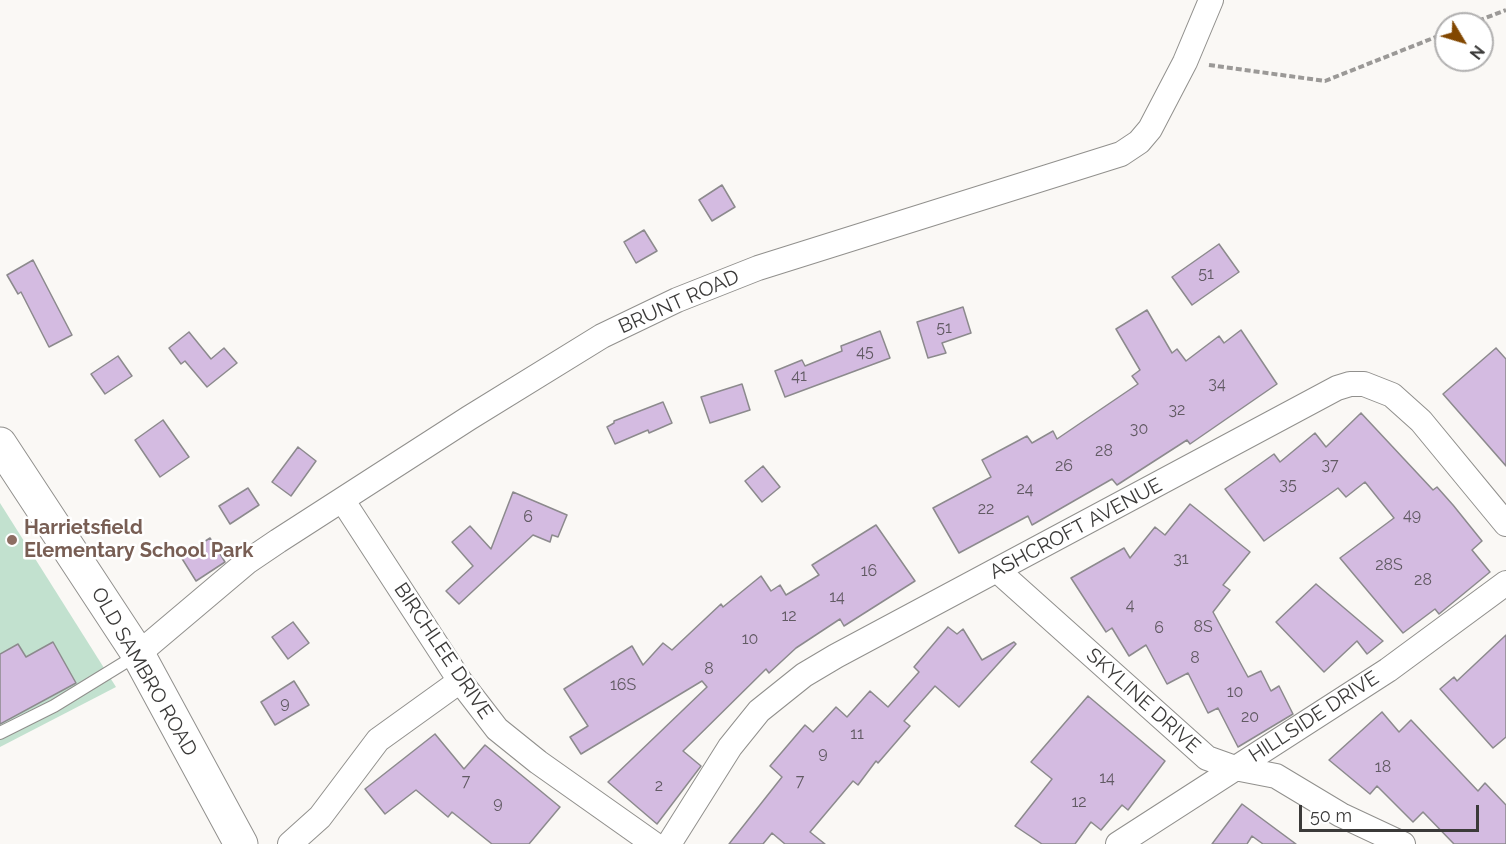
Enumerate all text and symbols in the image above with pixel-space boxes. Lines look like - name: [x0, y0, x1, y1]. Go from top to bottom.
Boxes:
- north arrow: [1434, 12, 1494, 72]
- text: N: [1466, 41, 1488, 63]
- house number: 51: [1198, 264, 1214, 284]
- street label: BRUNT ROAD: [615, 265, 743, 339]
- house number: 51: [936, 318, 952, 338]
- house number: 45: [856, 342, 874, 362]
- house number: 41: [791, 366, 807, 386]
- house number: 34: [1208, 374, 1226, 394]
- house number: 32: [1169, 400, 1185, 420]
- house number: 30: [1130, 419, 1148, 439]
- house number: 28: [1095, 441, 1113, 461]
- house number: 37: [1321, 455, 1339, 475]
- house number: 26: [1055, 456, 1073, 476]
- street label: ASHCROFT AVENUE: [986, 473, 1166, 585]
- house number: 35: [1279, 475, 1297, 495]
- house number: 24: [1016, 479, 1034, 499]
- house number: 22: [978, 499, 994, 519]
- house number: 49: [1403, 505, 1421, 525]
- house number: 6: [523, 507, 533, 527]
- place label: Harrietsfield Elementary School Park: [24, 516, 253, 563]
- marker: Harrietsfield Elementary School Park: [5, 533, 19, 547]
- house number: 31: [1173, 549, 1189, 569]
- house number: 28S: [1375, 555, 1403, 575]
- house number: 16: [861, 561, 877, 581]
- house number: 28: [1414, 570, 1432, 590]
- street label: BIRCHLEE DRIVE: [389, 578, 497, 724]
- street label: OLD SAMBRO ROAD: [86, 583, 202, 761]
- house number: 14: [829, 587, 845, 607]
- house number: 4: [1126, 595, 1134, 615]
- house number: 12: [781, 606, 797, 626]
- house number: 8S: [1193, 617, 1213, 637]
- house number: 6: [1154, 618, 1164, 638]
- house number: 10: [742, 629, 758, 649]
- street label: SKYLINE DRIVE: [1081, 643, 1205, 759]
- house number: 8: [1190, 648, 1200, 668]
- house number: 8: [704, 659, 714, 679]
- street label: HILLSIDE DRIVE: [1245, 666, 1383, 768]
- house number: 16S: [610, 675, 636, 695]
- house number: 10: [1227, 682, 1243, 702]
- house number: 9: [280, 693, 290, 713]
- house number: 20: [1241, 707, 1259, 727]
- house number: 11: [850, 724, 864, 744]
- house number: 9: [818, 743, 828, 763]
- house number: 18: [1375, 757, 1391, 777]
- house number: 14: [1099, 768, 1115, 788]
- house number: 7: [462, 771, 470, 791]
- house number: 7: [796, 771, 804, 791]
- house number: 2: [655, 776, 663, 796]
- house number: 12: [1071, 792, 1087, 812]
- house number: 9: [493, 793, 503, 813]
- scale bar: [1302, 793, 1482, 831]
- text: 50 m: [1310, 805, 1352, 826]

